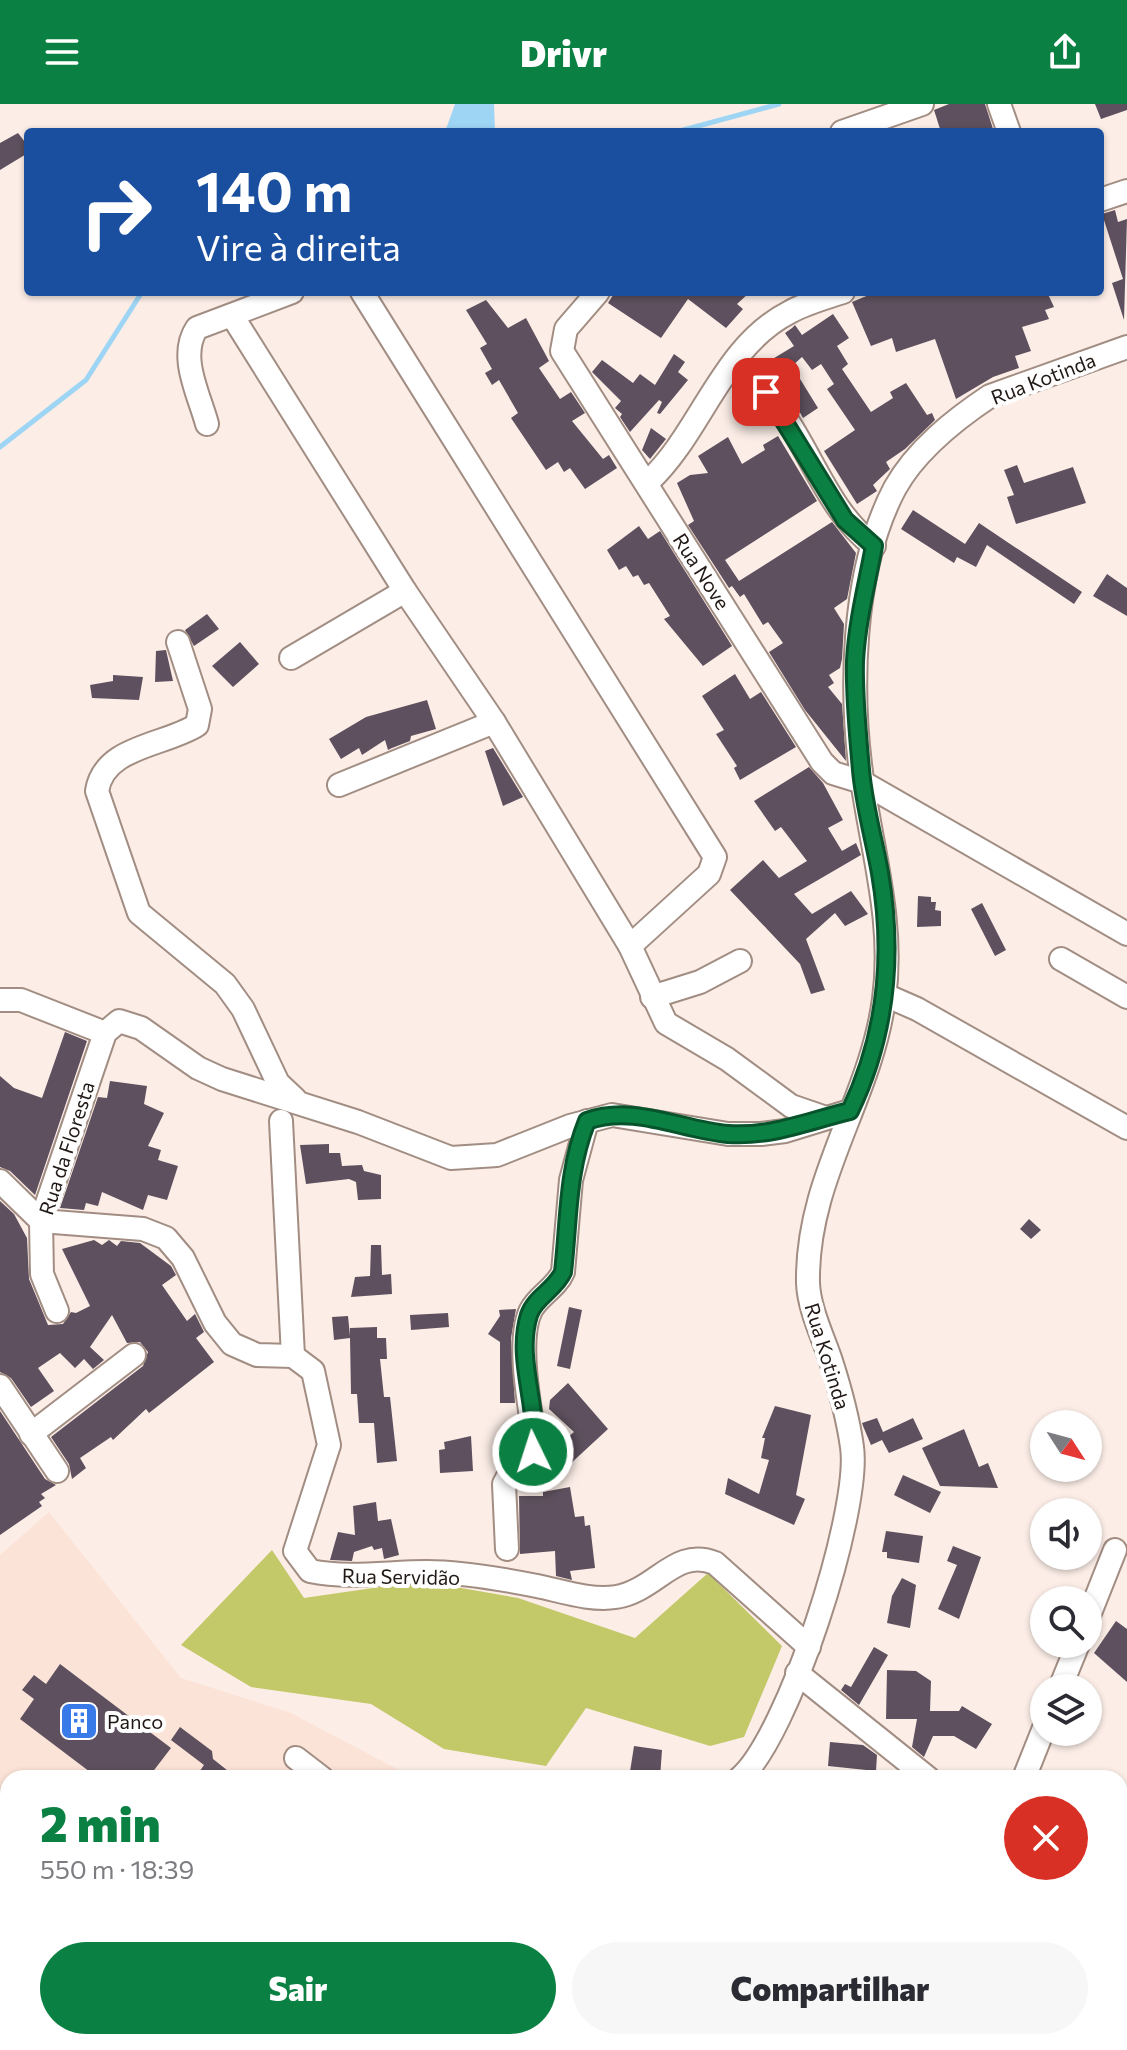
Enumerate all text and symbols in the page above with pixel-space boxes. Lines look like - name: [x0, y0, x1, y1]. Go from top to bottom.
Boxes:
- icon: menu: [40, 30, 84, 74]
- text: Drivr: [520, 30, 607, 74]
- icon: share: [1043, 30, 1087, 74]
- text: 140 m: [196, 155, 352, 224]
- icon: right: [64, 160, 168, 264]
- text: Vire à direita: [196, 224, 401, 268]
- street label: Rua Kotinda: [987, 347, 1099, 409]
- pin: [732, 358, 800, 426]
- icon: arrive: [744, 370, 788, 414]
- street label: Rua Nove: [669, 528, 735, 614]
- street label: Rua da Floresta: [33, 1078, 99, 1218]
- street label: Rua Kotinda: [800, 1300, 856, 1412]
- position arrow: [491, 1410, 575, 1494]
- north arrow: [1030, 1410, 1102, 1482]
- map controls: [1030, 1410, 1102, 1746]
- button: sound: [1030, 1498, 1102, 1570]
- street label: Rua Servidão: [342, 1563, 460, 1589]
- button: search: [1030, 1586, 1102, 1658]
- button: layers: [1030, 1674, 1102, 1746]
- building icon: Panco: [58, 1700, 100, 1742]
- place label: Panco: [107, 1709, 163, 1733]
- text: 2 min: [40, 1793, 161, 1852]
- button: close: [1004, 1796, 1088, 1880]
- text: 550 m · 18:39: [40, 1853, 194, 1884]
- button: Sair: [40, 1942, 556, 2034]
- button: Compartilhar: [572, 1942, 1088, 2034]

